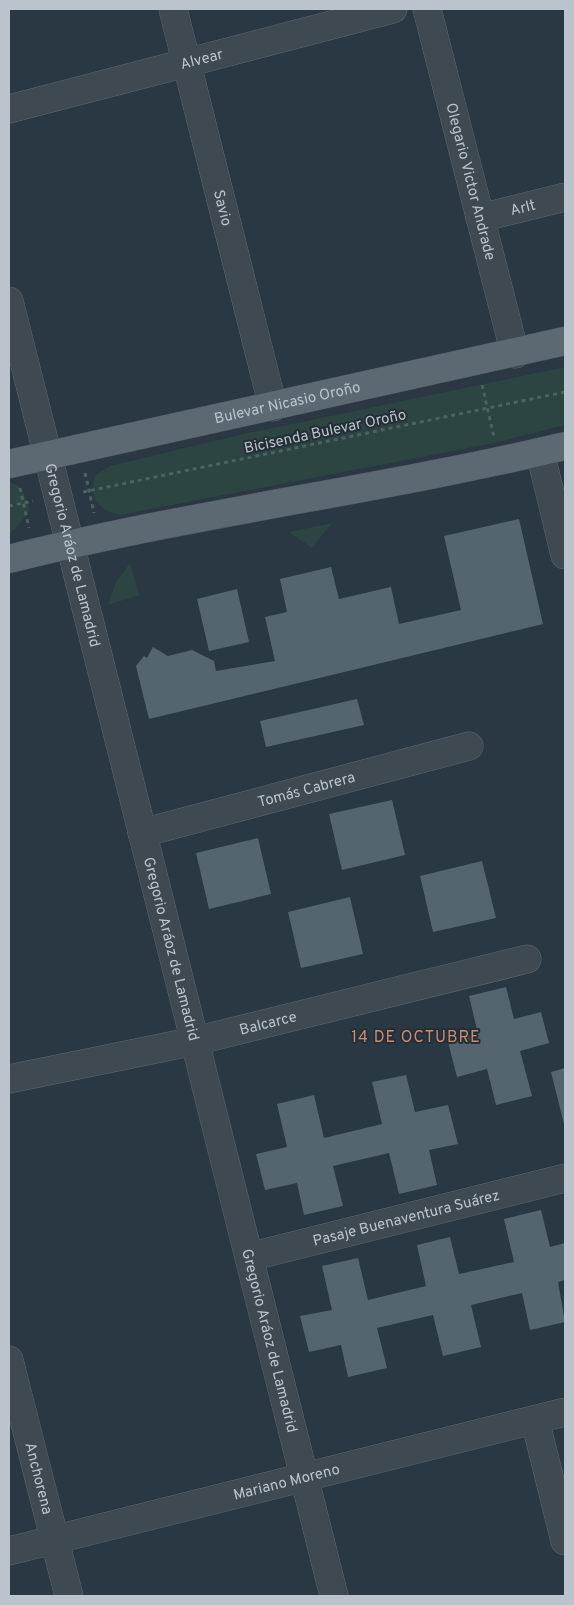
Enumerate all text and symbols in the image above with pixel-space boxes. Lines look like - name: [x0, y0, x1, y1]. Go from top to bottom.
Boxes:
- street label: Alvear: [178, 46, 226, 75]
- street label: Olegario Victor Andrade: [440, 101, 499, 263]
- street label: Savio: [208, 188, 235, 228]
- street label: Arlt: [508, 197, 538, 221]
- street label: Bulevar Nicasio Oroño: [213, 379, 362, 429]
- street label: Bicisenda Bulevar Oroño: [243, 406, 408, 459]
- street label: Gregorio Aráoz de Lamadrid: [39, 462, 104, 649]
- street label: Tomás Cabrera: [256, 769, 357, 813]
- street label: Gregorio Aráoz de Lamadrid: [138, 855, 202, 1043]
- street label: Balcarce: [238, 1008, 299, 1041]
- district label: 14 DE OCTUBRE: [351, 1028, 481, 1048]
- street label: Pasaje Buenaventura Suárez: [311, 1187, 502, 1252]
- street label: Gregorio Aráoz de Lamadrid: [236, 1247, 301, 1435]
- street label: Anchorena: [19, 1441, 56, 1517]
- street label: Mariano Moreno: [232, 1461, 342, 1506]

